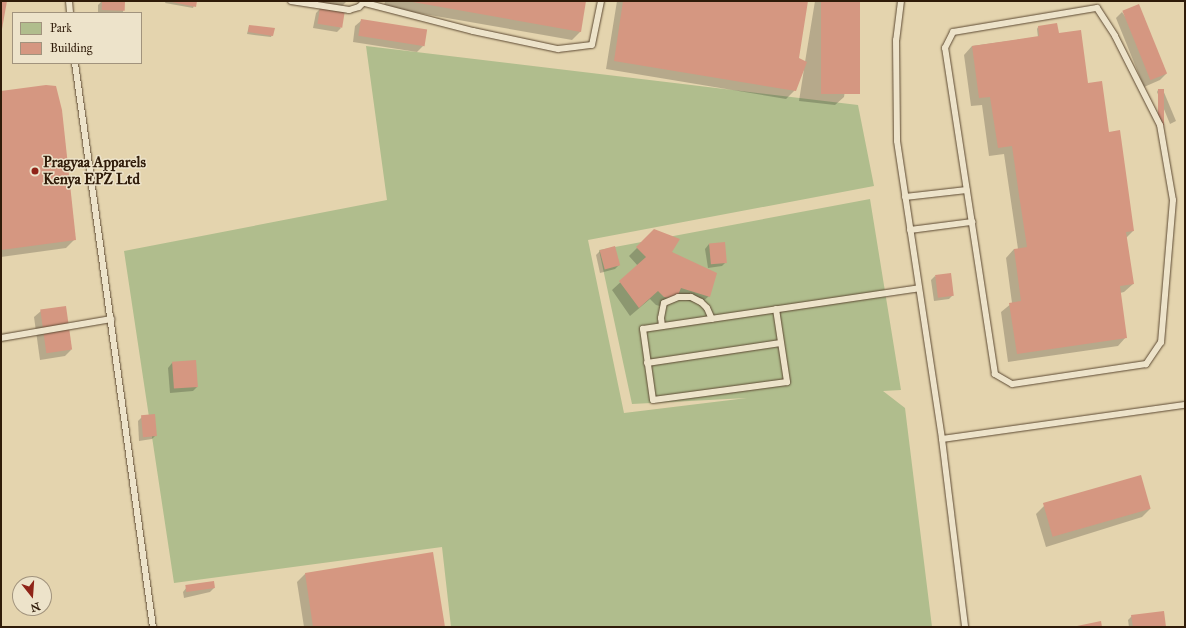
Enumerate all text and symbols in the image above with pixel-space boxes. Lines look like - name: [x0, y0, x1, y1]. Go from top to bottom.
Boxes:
- legend: [12, 12, 142, 64]
- text: Park: [50, 21, 72, 35]
- text: Building: [50, 41, 92, 55]
- place label: Pragyaa Apparels Kenya EPZ Ltd: [43, 153, 146, 188]
- marker: Pragyaa Apparels Kenya EPZ Ltd: [30, 166, 40, 176]
- north arrow: [12, 576, 52, 616]
- text: N: [29, 599, 42, 615]

